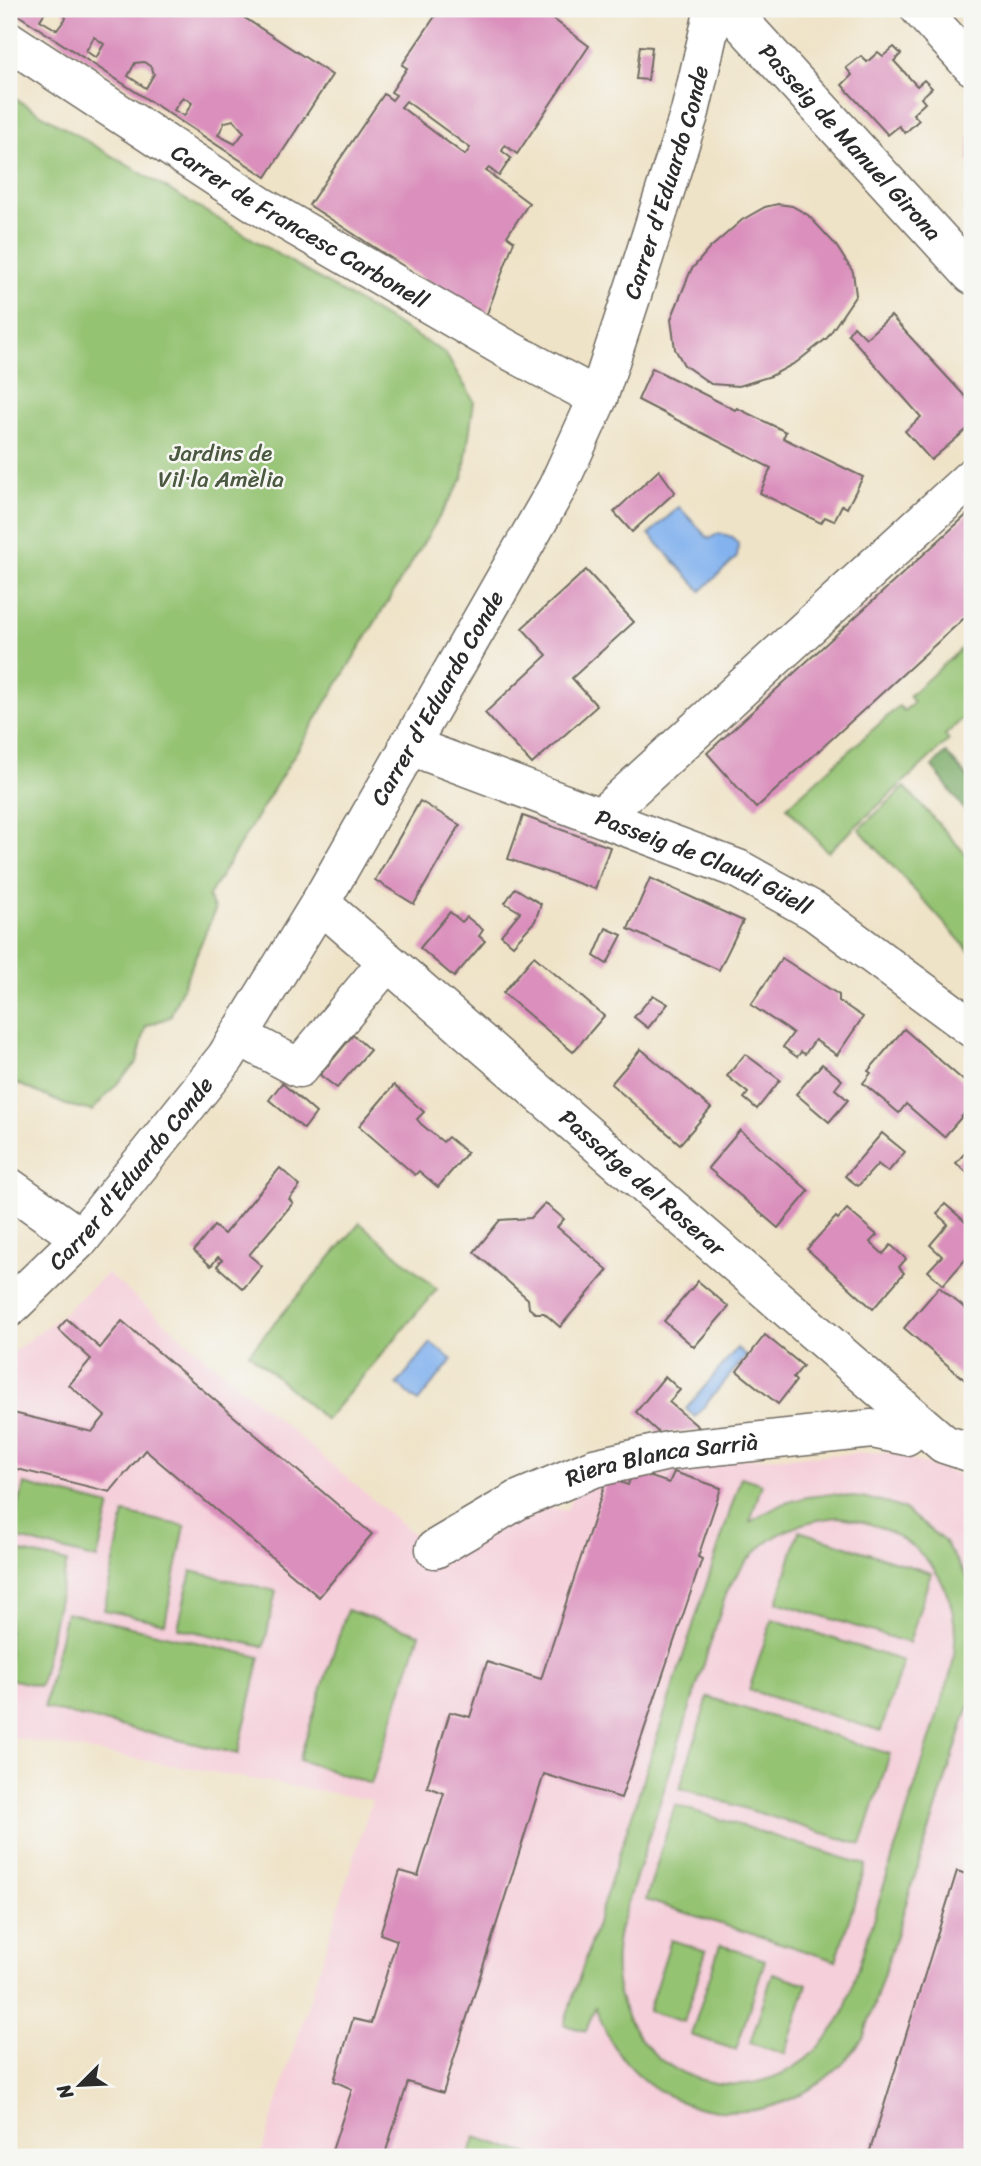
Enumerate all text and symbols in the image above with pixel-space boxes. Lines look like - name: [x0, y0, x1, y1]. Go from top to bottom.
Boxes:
- street label: Passeig de Manuel Girona: [748, 33, 952, 251]
- street label: Carrer d'Eduardo Conde: [612, 61, 721, 305]
- street label: Carrer de Francesc Carbonell: [162, 132, 437, 321]
- park label: Jardins de Vil·la Amèlia: [158, 433, 284, 500]
- street label: Carrer d'Eduardo Conde: [360, 582, 516, 814]
- street label: Passeig de Claudi Güell: [589, 797, 820, 927]
- street label: Carrer d'Eduardo Conde: [38, 1067, 224, 1281]
- street label: Passatge del Roserar: [549, 1099, 736, 1269]
- street label: Riera Blanca Sarrià: [559, 1421, 760, 1499]
- north arrow: [46, 2050, 116, 2120]
- text: N: [47, 2078, 83, 2105]

